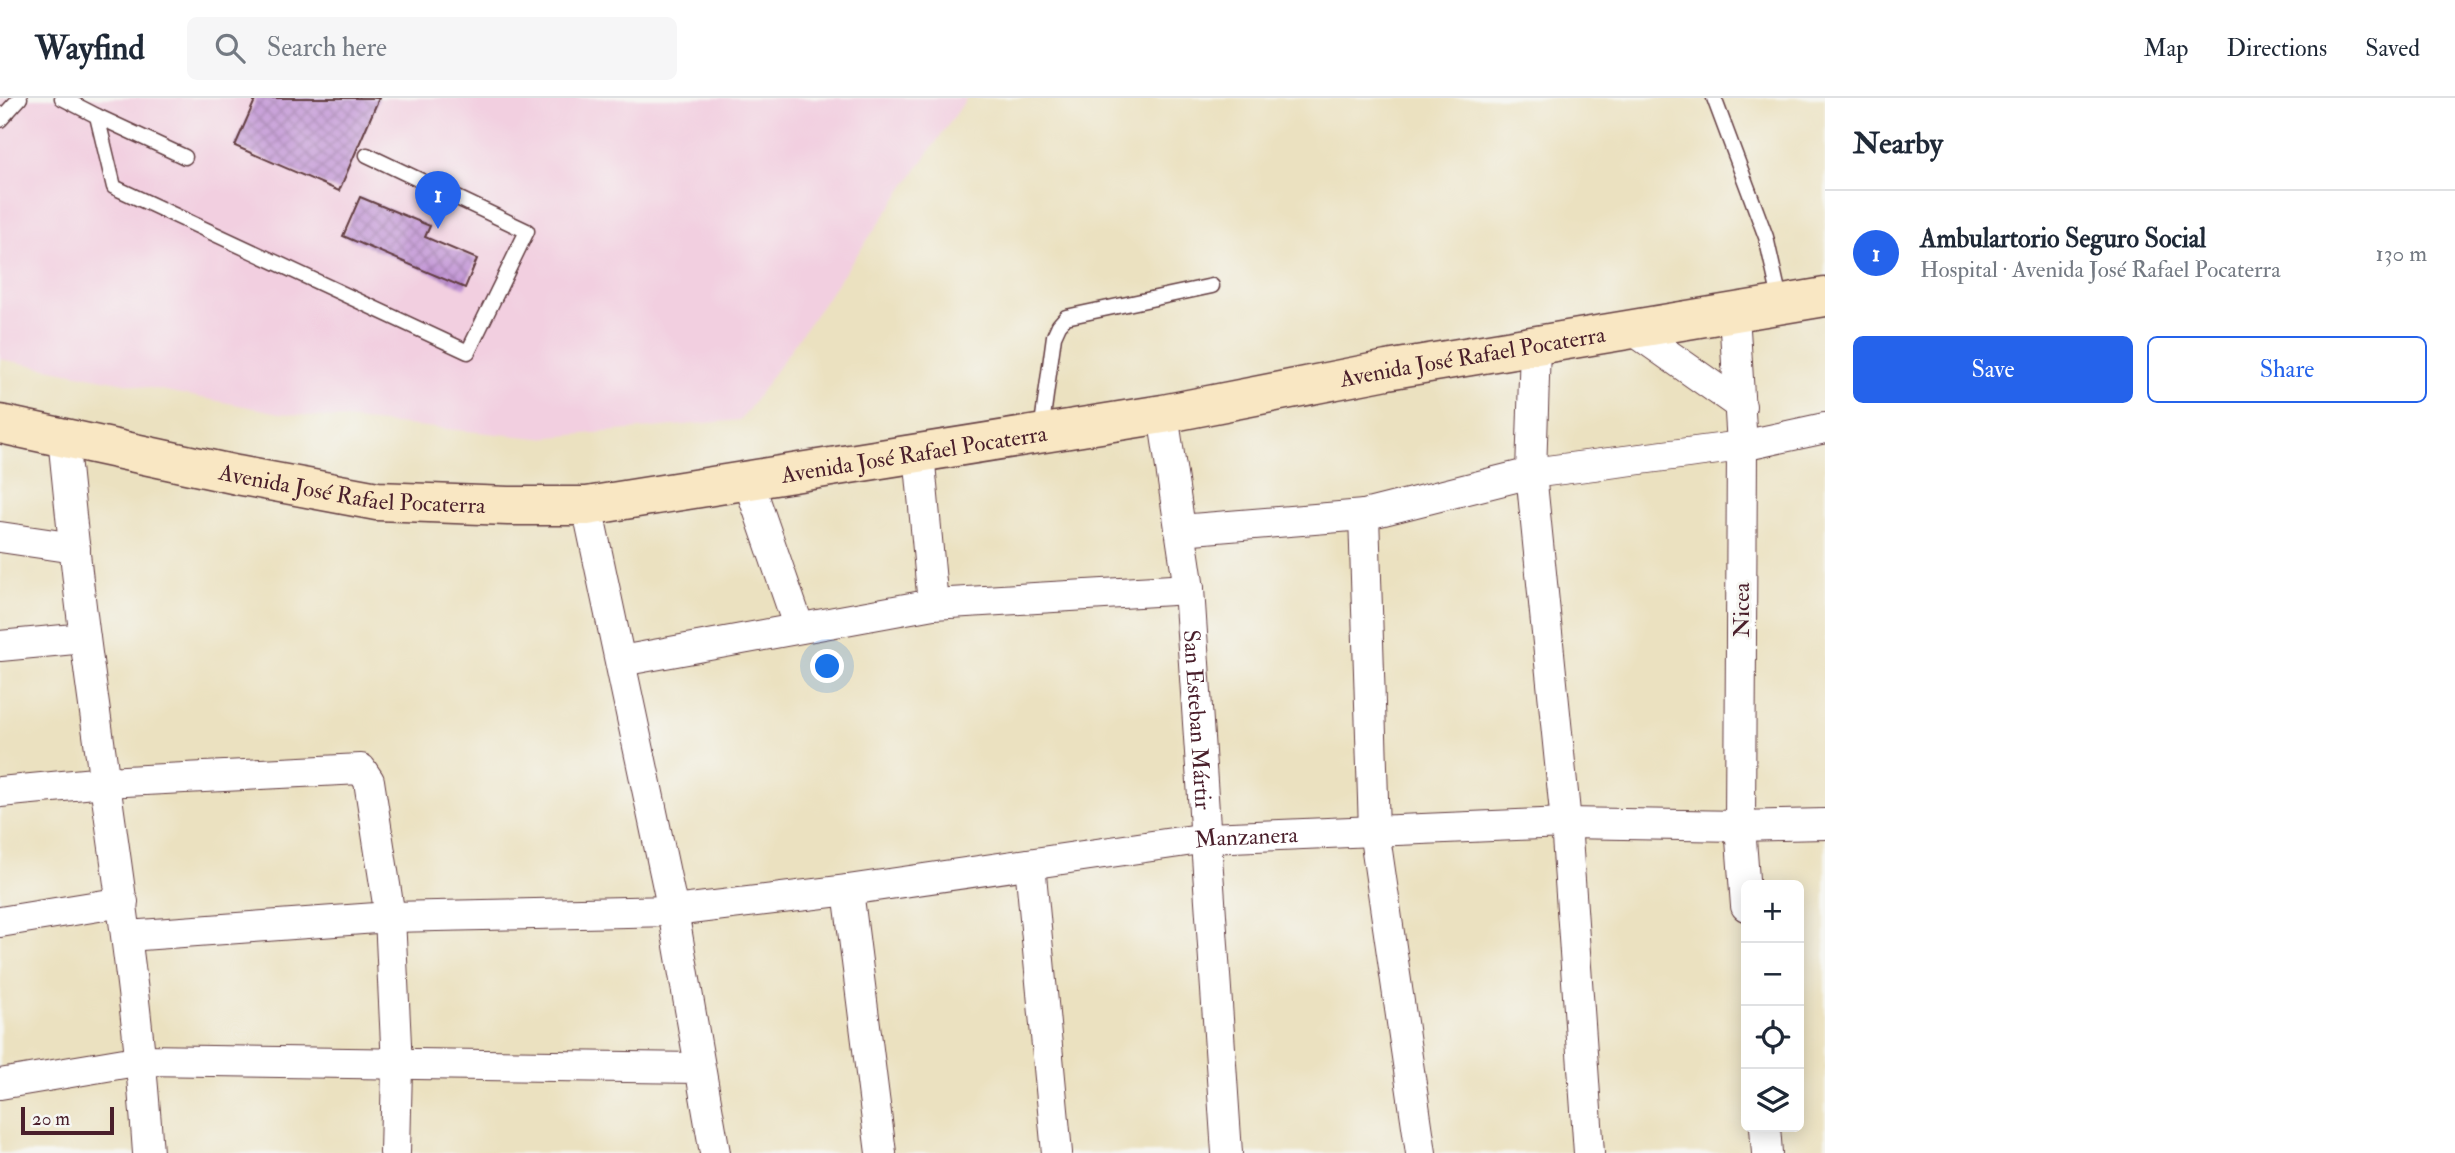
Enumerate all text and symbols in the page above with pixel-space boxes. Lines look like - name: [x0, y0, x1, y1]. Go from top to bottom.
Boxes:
- search box: [187, 17, 677, 80]
- text: Wayfind: [35, 28, 145, 69]
- icon: search: [211, 29, 249, 67]
- text: Search here: [267, 32, 387, 64]
- text: Map: [2143, 33, 2188, 64]
- text: Directions: [2226, 33, 2327, 64]
- text: Saved: [2365, 33, 2420, 64]
- text: Nearby: [1853, 125, 1943, 162]
- pin: 1: [415, 171, 461, 229]
- text: Ambulartorio Seguro Social: [1920, 223, 2206, 255]
- text: 1: [1872, 239, 1880, 268]
- text: 130 m: [2375, 239, 2427, 268]
- text: Hospital · Avenida José Rafael Pocaterra: [1920, 255, 2281, 284]
- street label: Avenida José Rafael Pocaterra: [1336, 319, 1608, 394]
- button: Save: [1853, 336, 2133, 403]
- button: Share: [2147, 336, 2427, 403]
- street label: Avenida José Rafael Pocaterra: [778, 418, 1049, 489]
- street label: Avenida José Rafael Pocaterra: [216, 457, 487, 520]
- street label: Nicea: [1727, 582, 1756, 637]
- street label: San Esteban Mártir: [1177, 629, 1218, 811]
- your location: [810, 649, 844, 683]
- street label: Manzanera: [1193, 820, 1299, 854]
- map controls: [1741, 880, 1804, 1132]
- button: +: [1741, 880, 1804, 943]
- button: −: [1741, 943, 1804, 1006]
- button: locate: [1741, 1006, 1804, 1069]
- button: layers: [1741, 1069, 1804, 1132]
- scale bar: [21, 1104, 114, 1136]
- text: 20 m: [32, 1107, 70, 1131]

